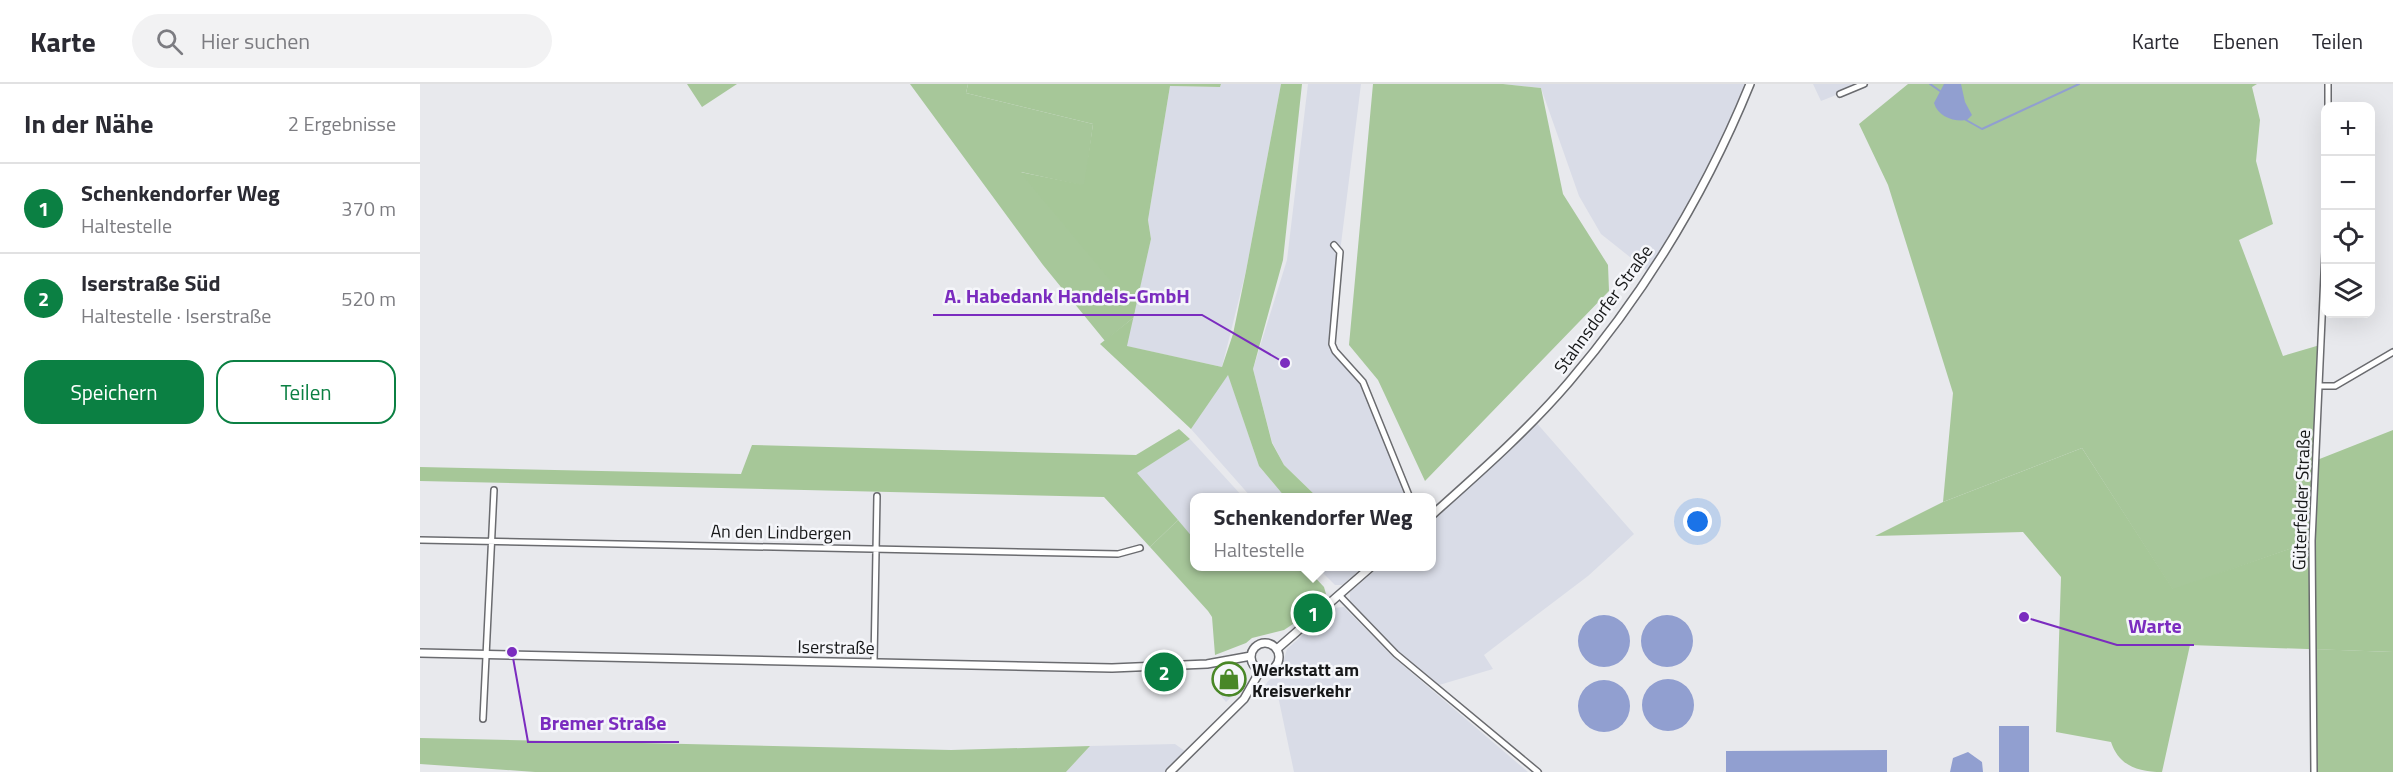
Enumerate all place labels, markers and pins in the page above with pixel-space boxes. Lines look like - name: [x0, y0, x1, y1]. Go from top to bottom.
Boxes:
- callout: A. Habedank Handels-GmbH: [933, 277, 1202, 315]
- pin: 1: [1294, 590, 1332, 636]
- callout: Warte: [2117, 607, 2194, 645]
- pin: 2: [1144, 650, 1184, 694]
- place label: Werkstatt am Kreisverkehr: [1252, 656, 1359, 704]
- shop icon: Werkstatt am Kreisverkehr: [1211, 661, 1247, 697]
- callout: Bremer Straße: [528, 704, 679, 742]

